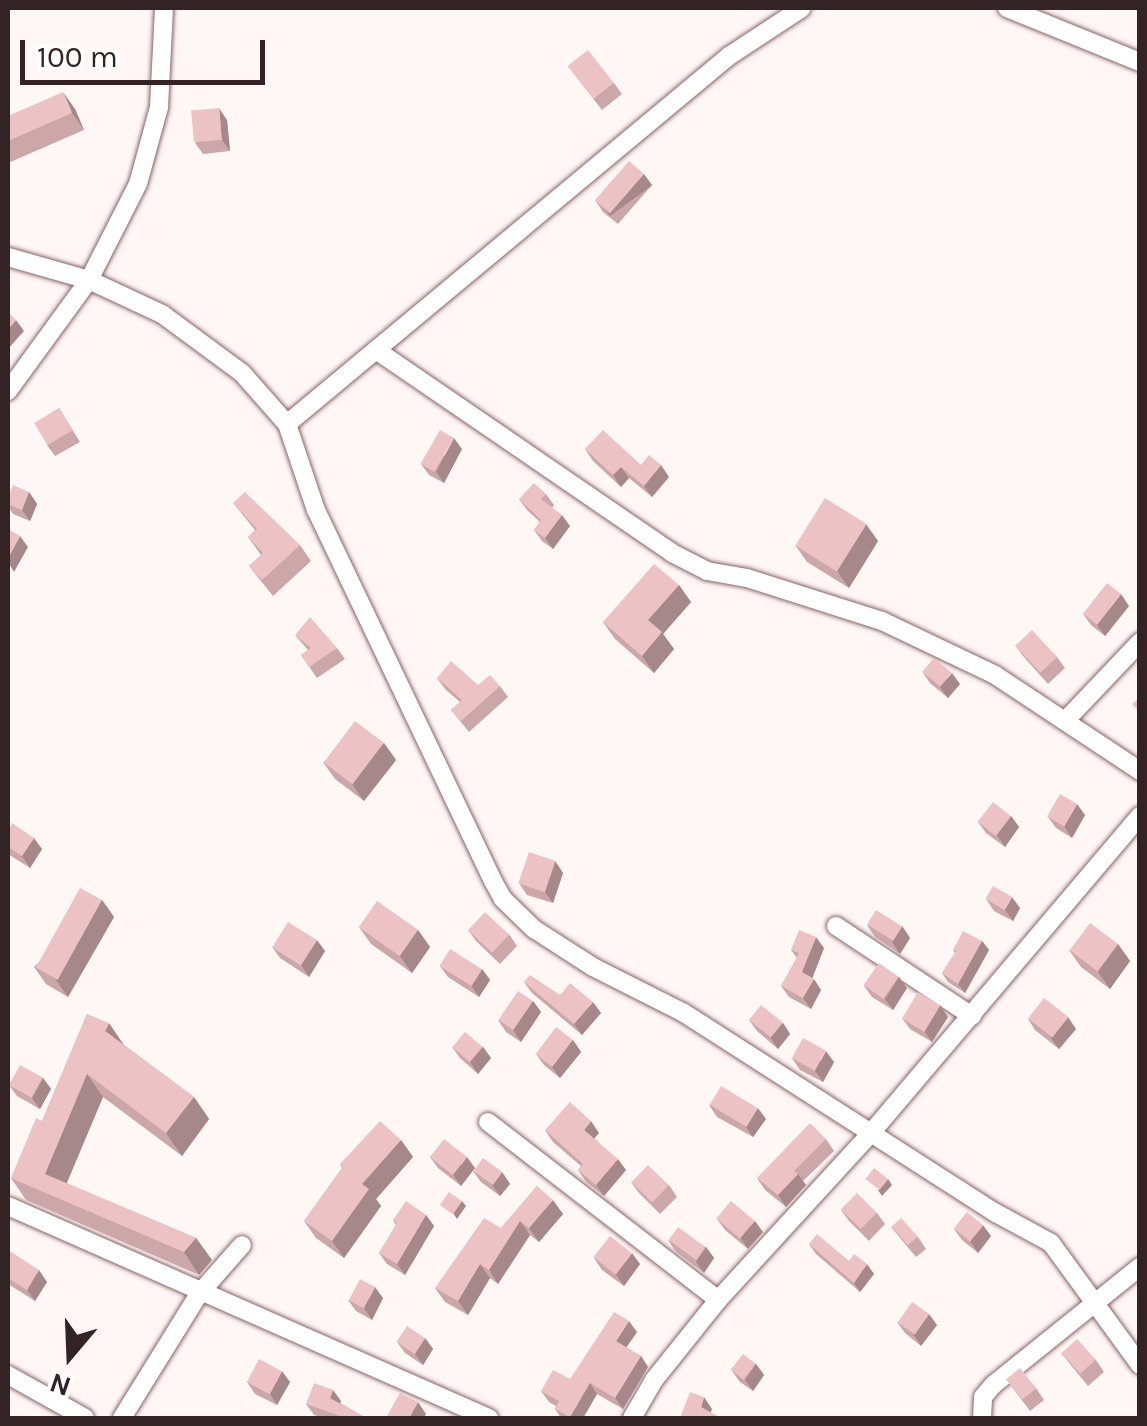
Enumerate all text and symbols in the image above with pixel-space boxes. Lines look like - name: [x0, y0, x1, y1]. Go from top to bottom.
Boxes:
- scale bar: [25, 20, 270, 82]
- text: 100 m: [37, 39, 118, 75]
- north arrow: [20, 1306, 120, 1406]
- text: N: [45, 1366, 75, 1404]

